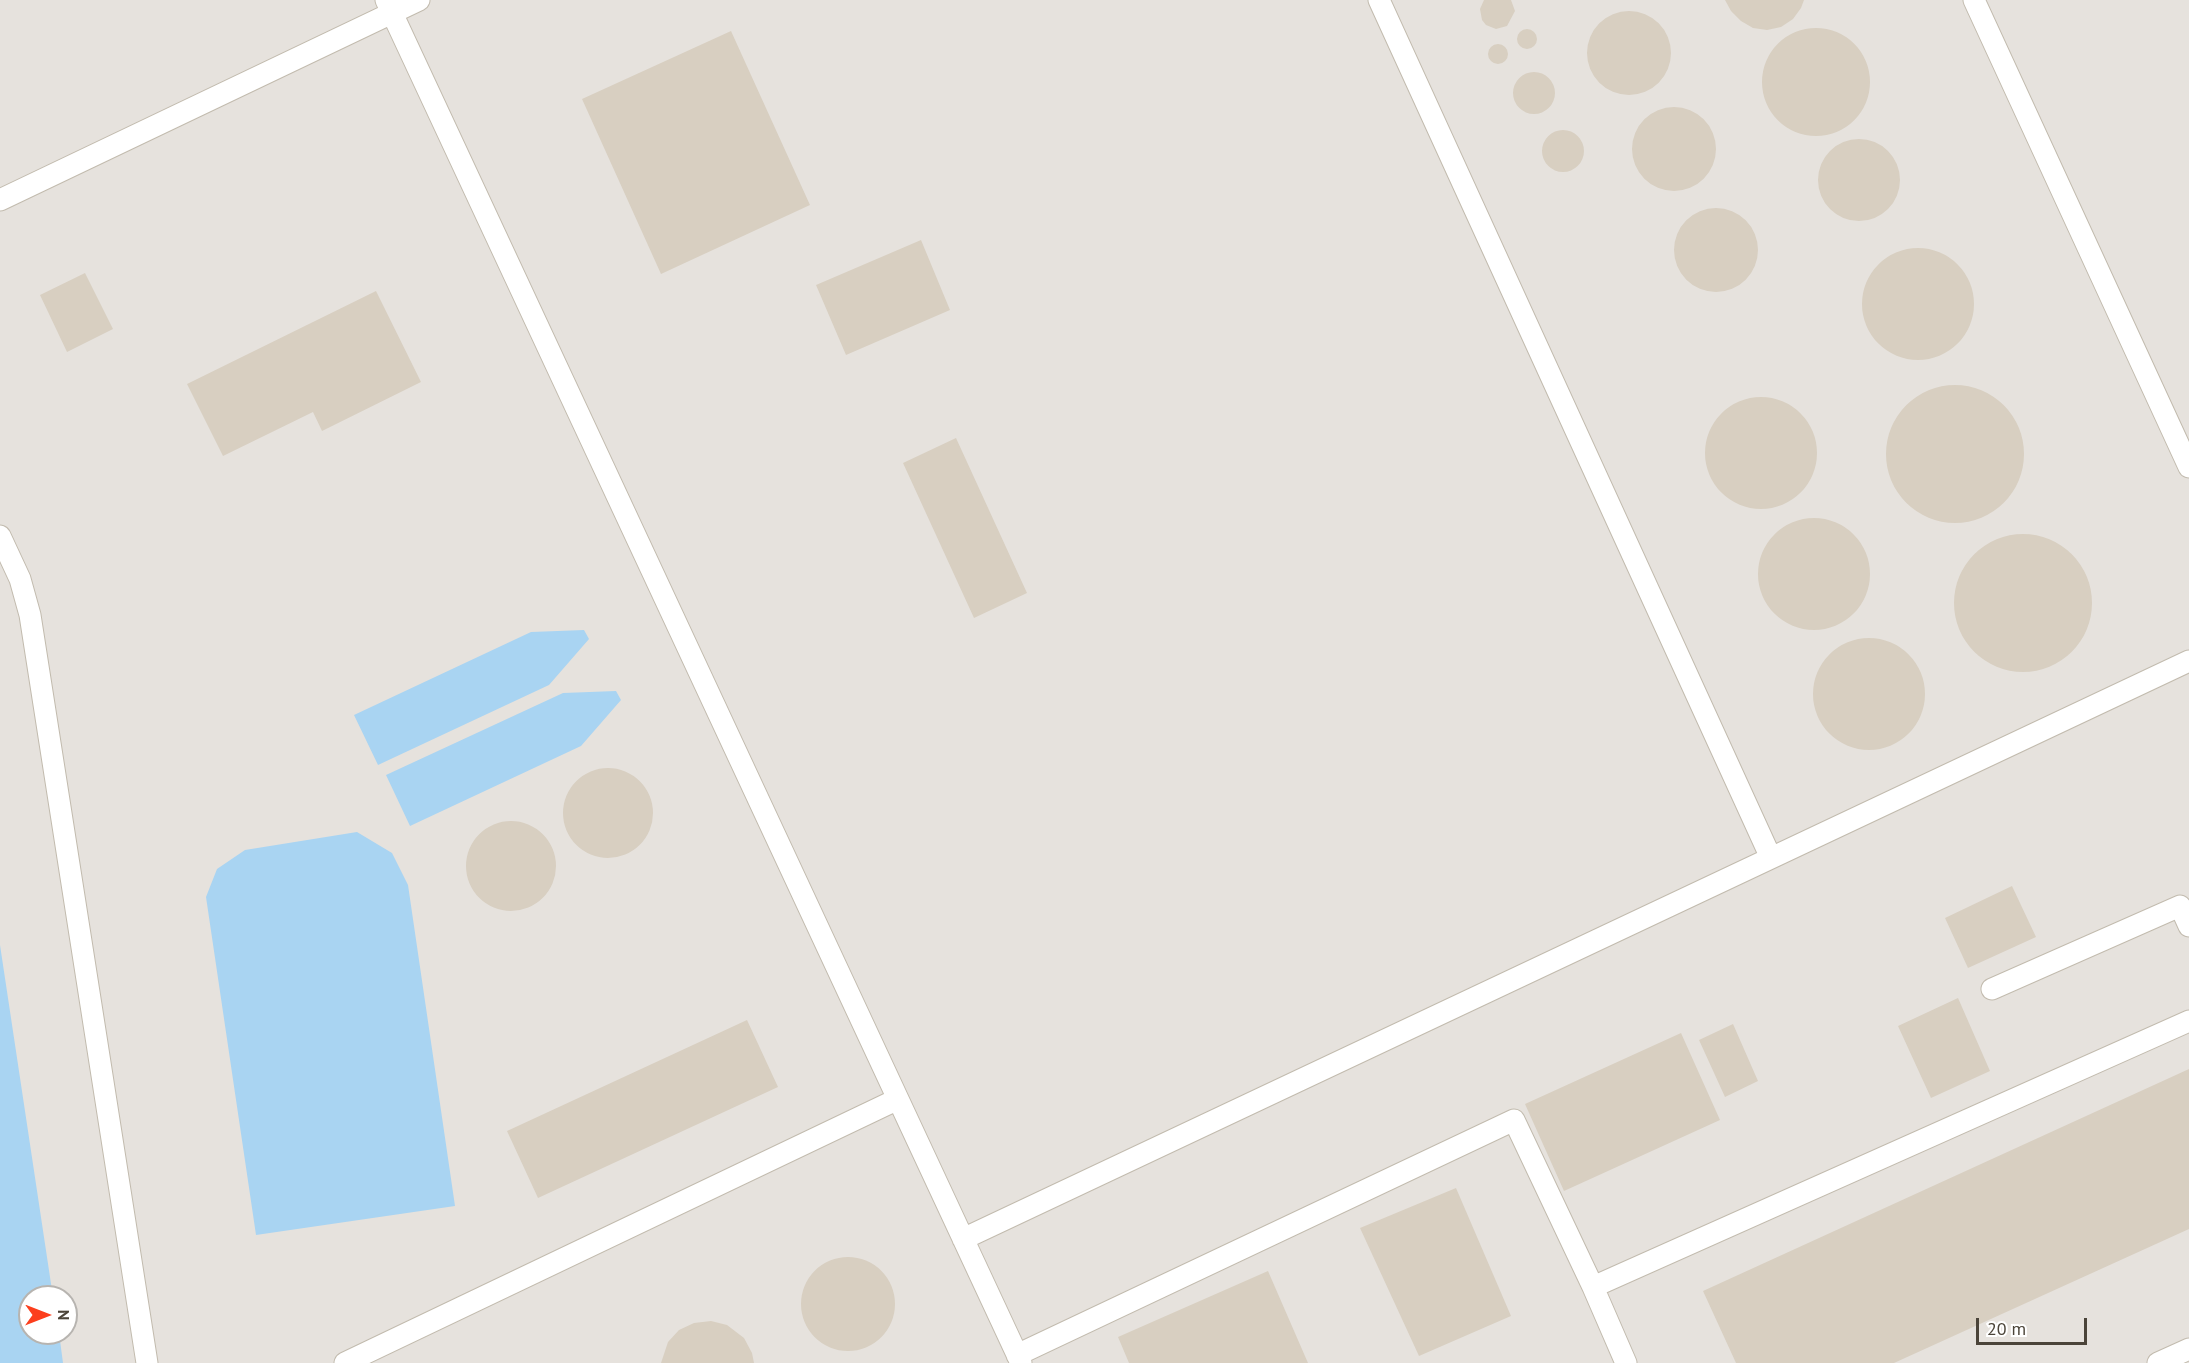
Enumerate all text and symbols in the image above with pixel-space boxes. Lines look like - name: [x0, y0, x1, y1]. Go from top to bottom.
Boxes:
- north arrow: [18, 1285, 78, 1345]
- scale bar: [1979, 1306, 2090, 1344]
- text: N: [54, 1310, 74, 1320]
- text: 20 m: [1987, 1317, 2026, 1340]

